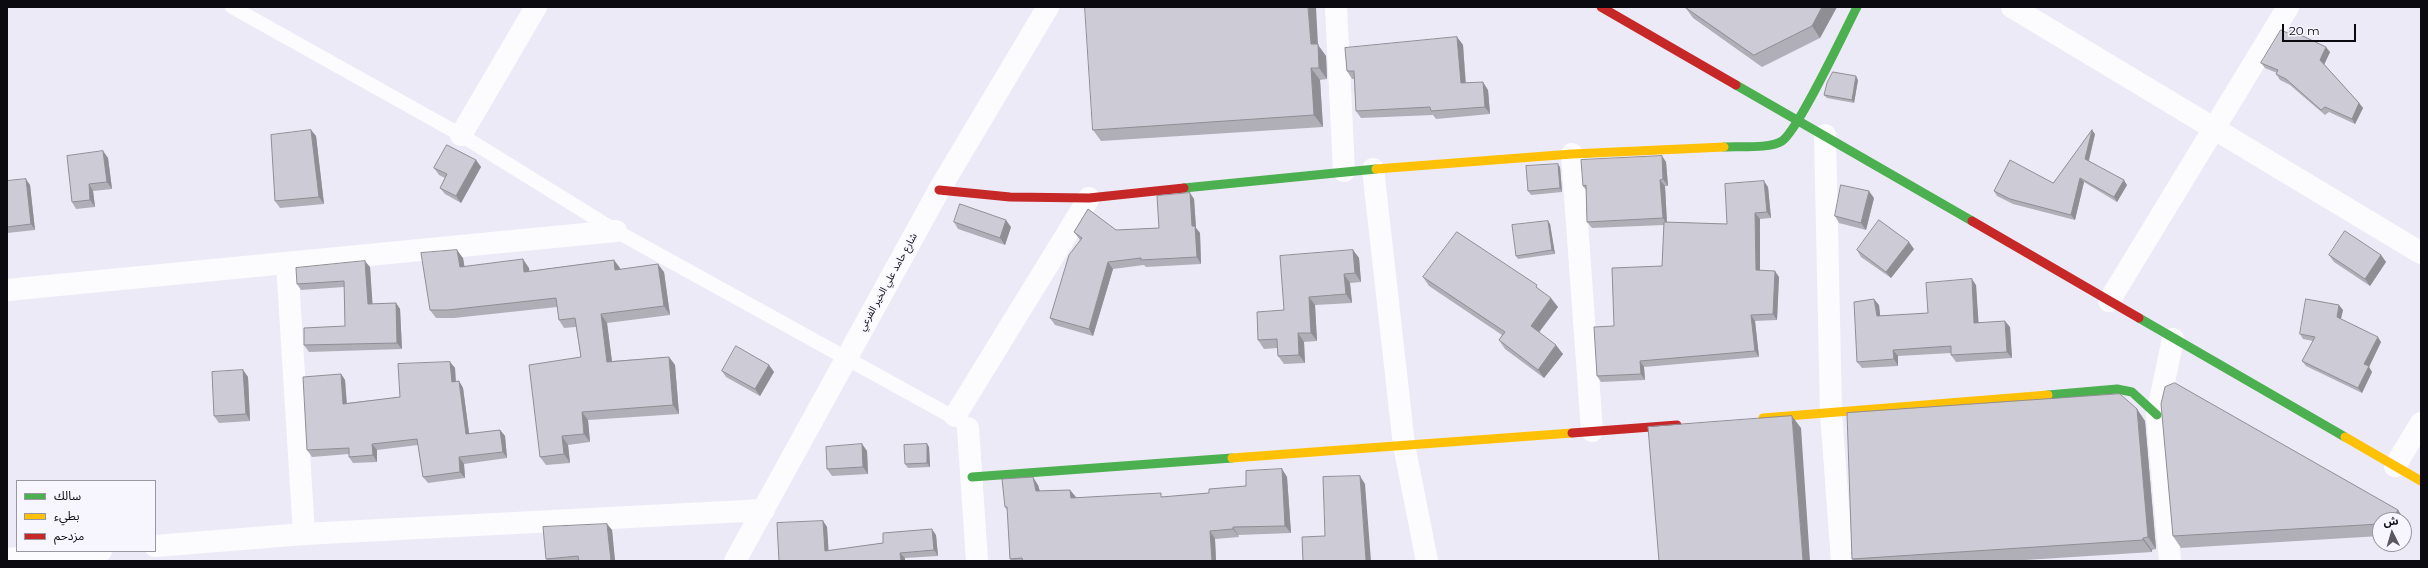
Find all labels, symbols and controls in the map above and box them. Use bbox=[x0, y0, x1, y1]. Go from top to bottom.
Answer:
scale bar bbox=[2284, 16, 2358, 42]
text: 20 m bbox=[2289, 23, 2320, 38]
street label: شارع حامد علي الخير الفرعي bbox=[856, 231, 920, 333]
legend bbox=[16, 480, 156, 552]
text: سالك bbox=[54, 488, 81, 503]
text: بطيء bbox=[54, 508, 80, 523]
north arrow bbox=[2372, 512, 2412, 552]
text: ش bbox=[2383, 513, 2399, 529]
text: مزدحم bbox=[54, 528, 84, 543]

